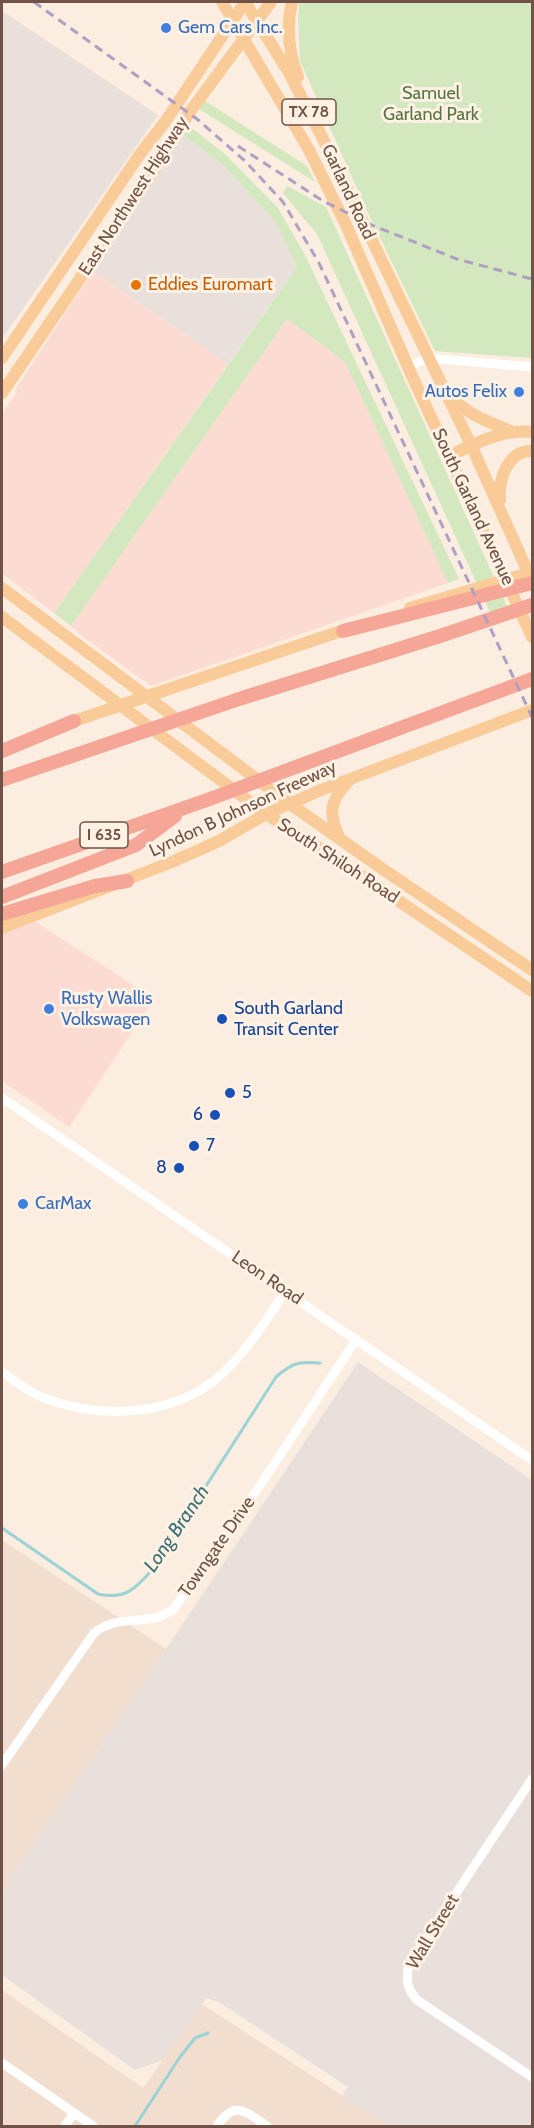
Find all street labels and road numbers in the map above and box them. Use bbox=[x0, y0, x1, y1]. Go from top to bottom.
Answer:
road number: TX 78 bbox=[282, 99, 336, 125]
street label: East Northwest Highway bbox=[75, 113, 193, 279]
street label: Garland Road bbox=[317, 141, 379, 243]
street label: South Garland Avenue bbox=[427, 425, 519, 589]
street label: Lyndon B Johnson Freeway bbox=[146, 756, 340, 862]
street label: South Shiloh Road bbox=[273, 814, 403, 908]
road number: I 635 bbox=[80, 822, 128, 848]
street label: Leon Road bbox=[227, 1246, 307, 1310]
street label: Towngate Drive bbox=[174, 1492, 260, 1602]
street label: Wall Street bbox=[402, 1891, 464, 1973]

